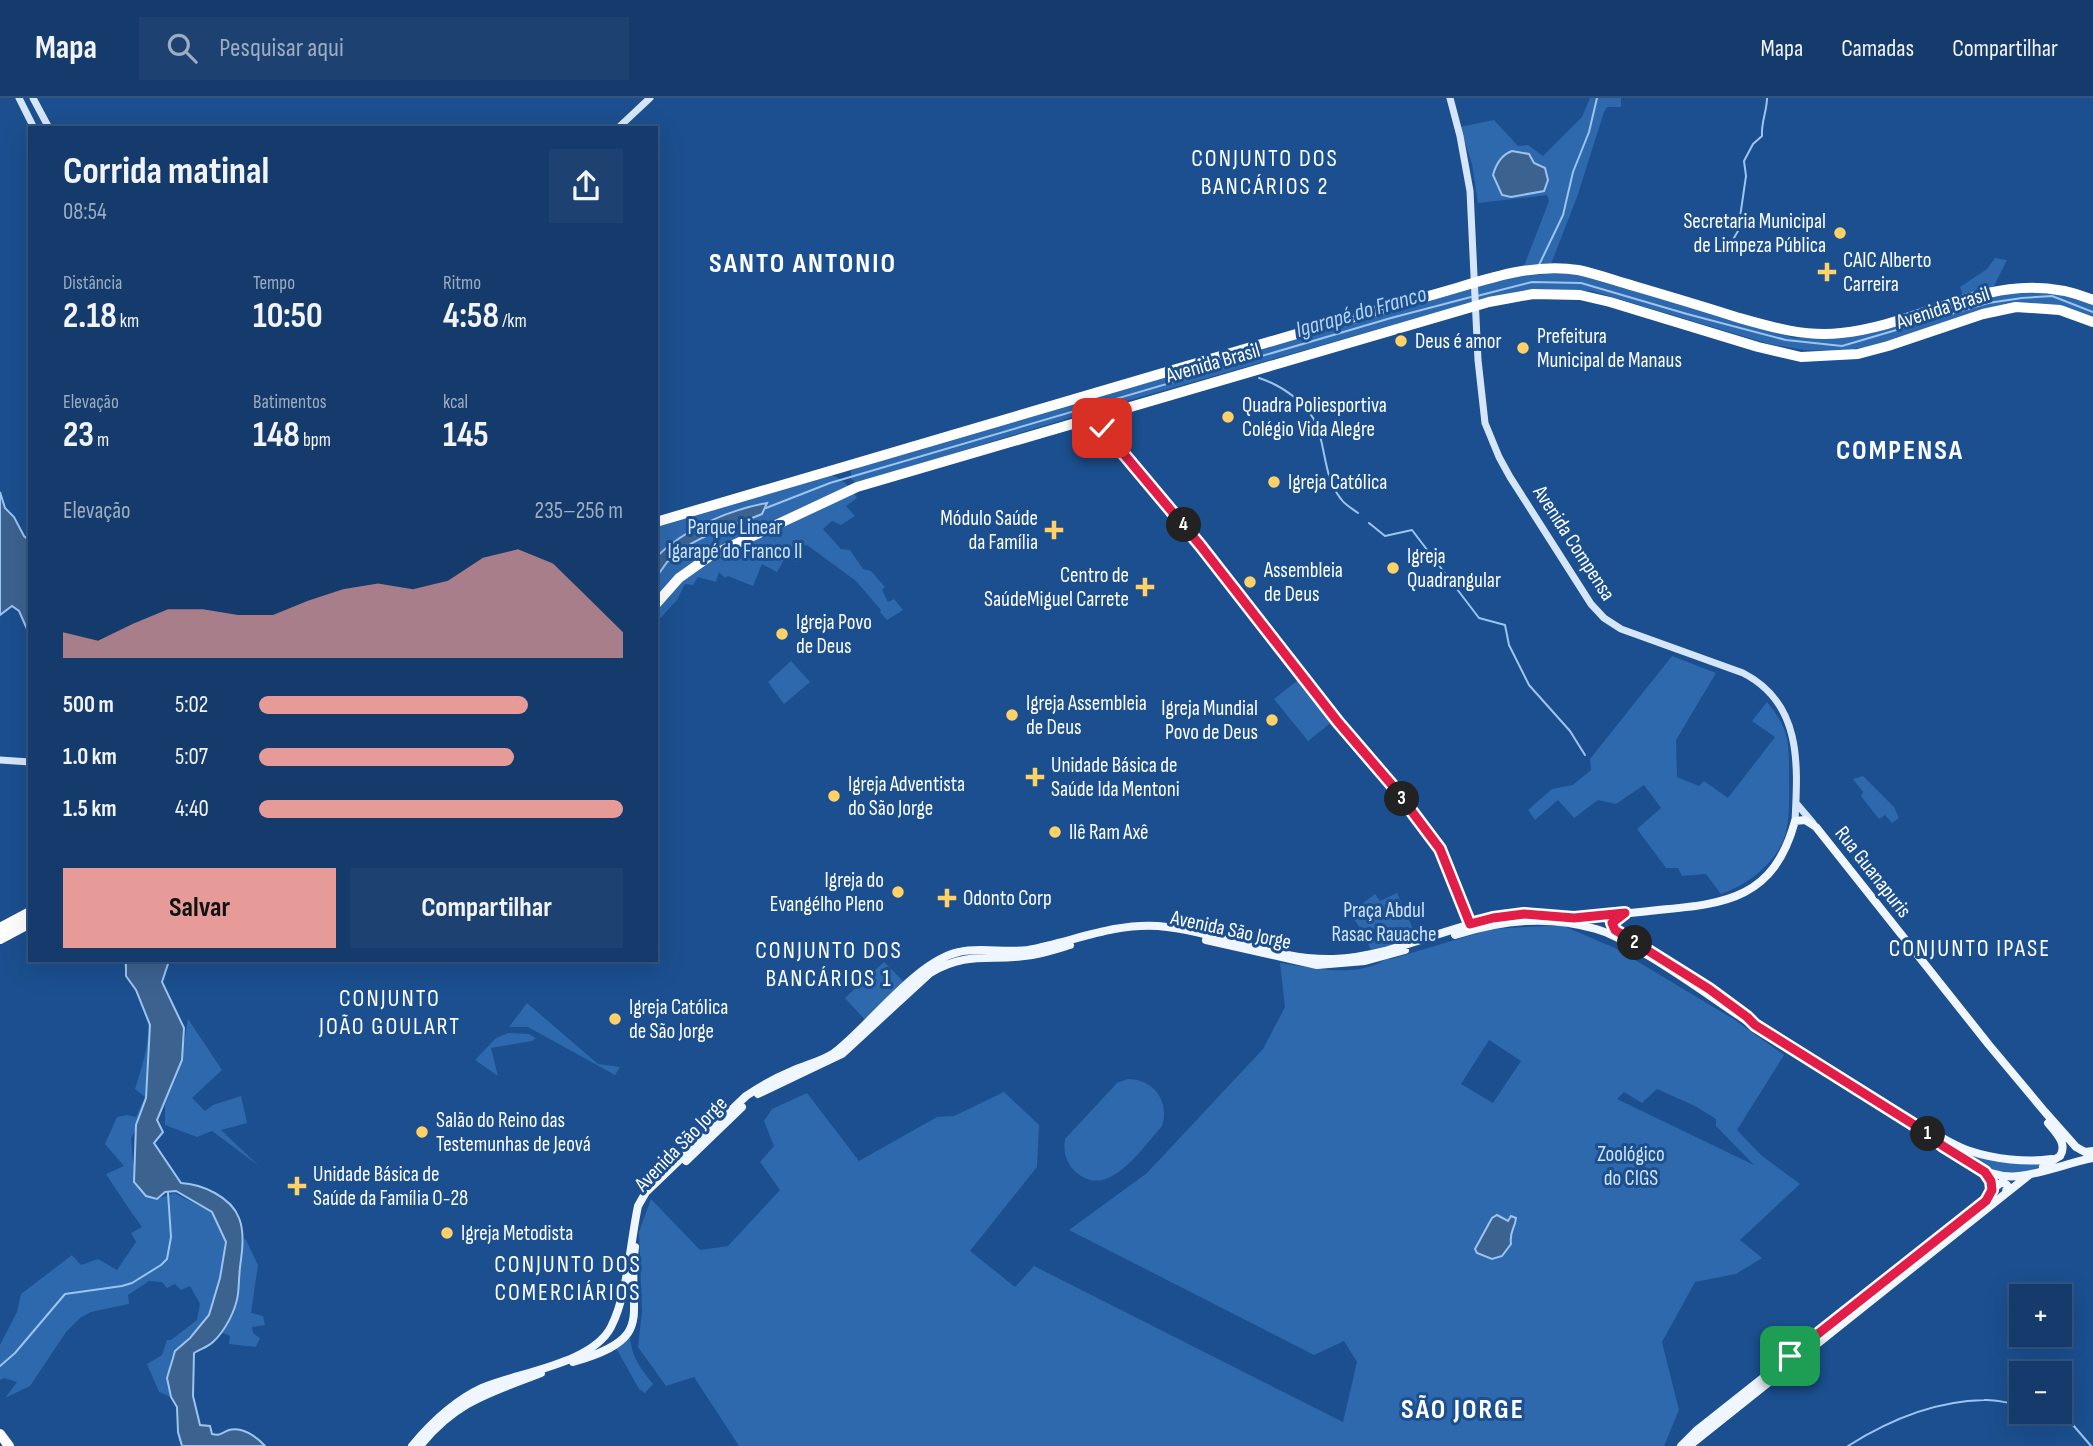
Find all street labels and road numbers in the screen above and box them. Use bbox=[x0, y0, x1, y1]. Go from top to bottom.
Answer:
street label: Avenida Brasil bbox=[1892, 281, 1993, 335]
street label: Avenida Brasil bbox=[1162, 338, 1263, 389]
street label: Avenida Compensa bbox=[1527, 480, 1620, 605]
street label: Rua Guanapuris bbox=[1830, 821, 1916, 923]
street label: Avenida São Jorge bbox=[1167, 905, 1294, 955]
street label: Avenida São Jorge bbox=[629, 1091, 733, 1197]

